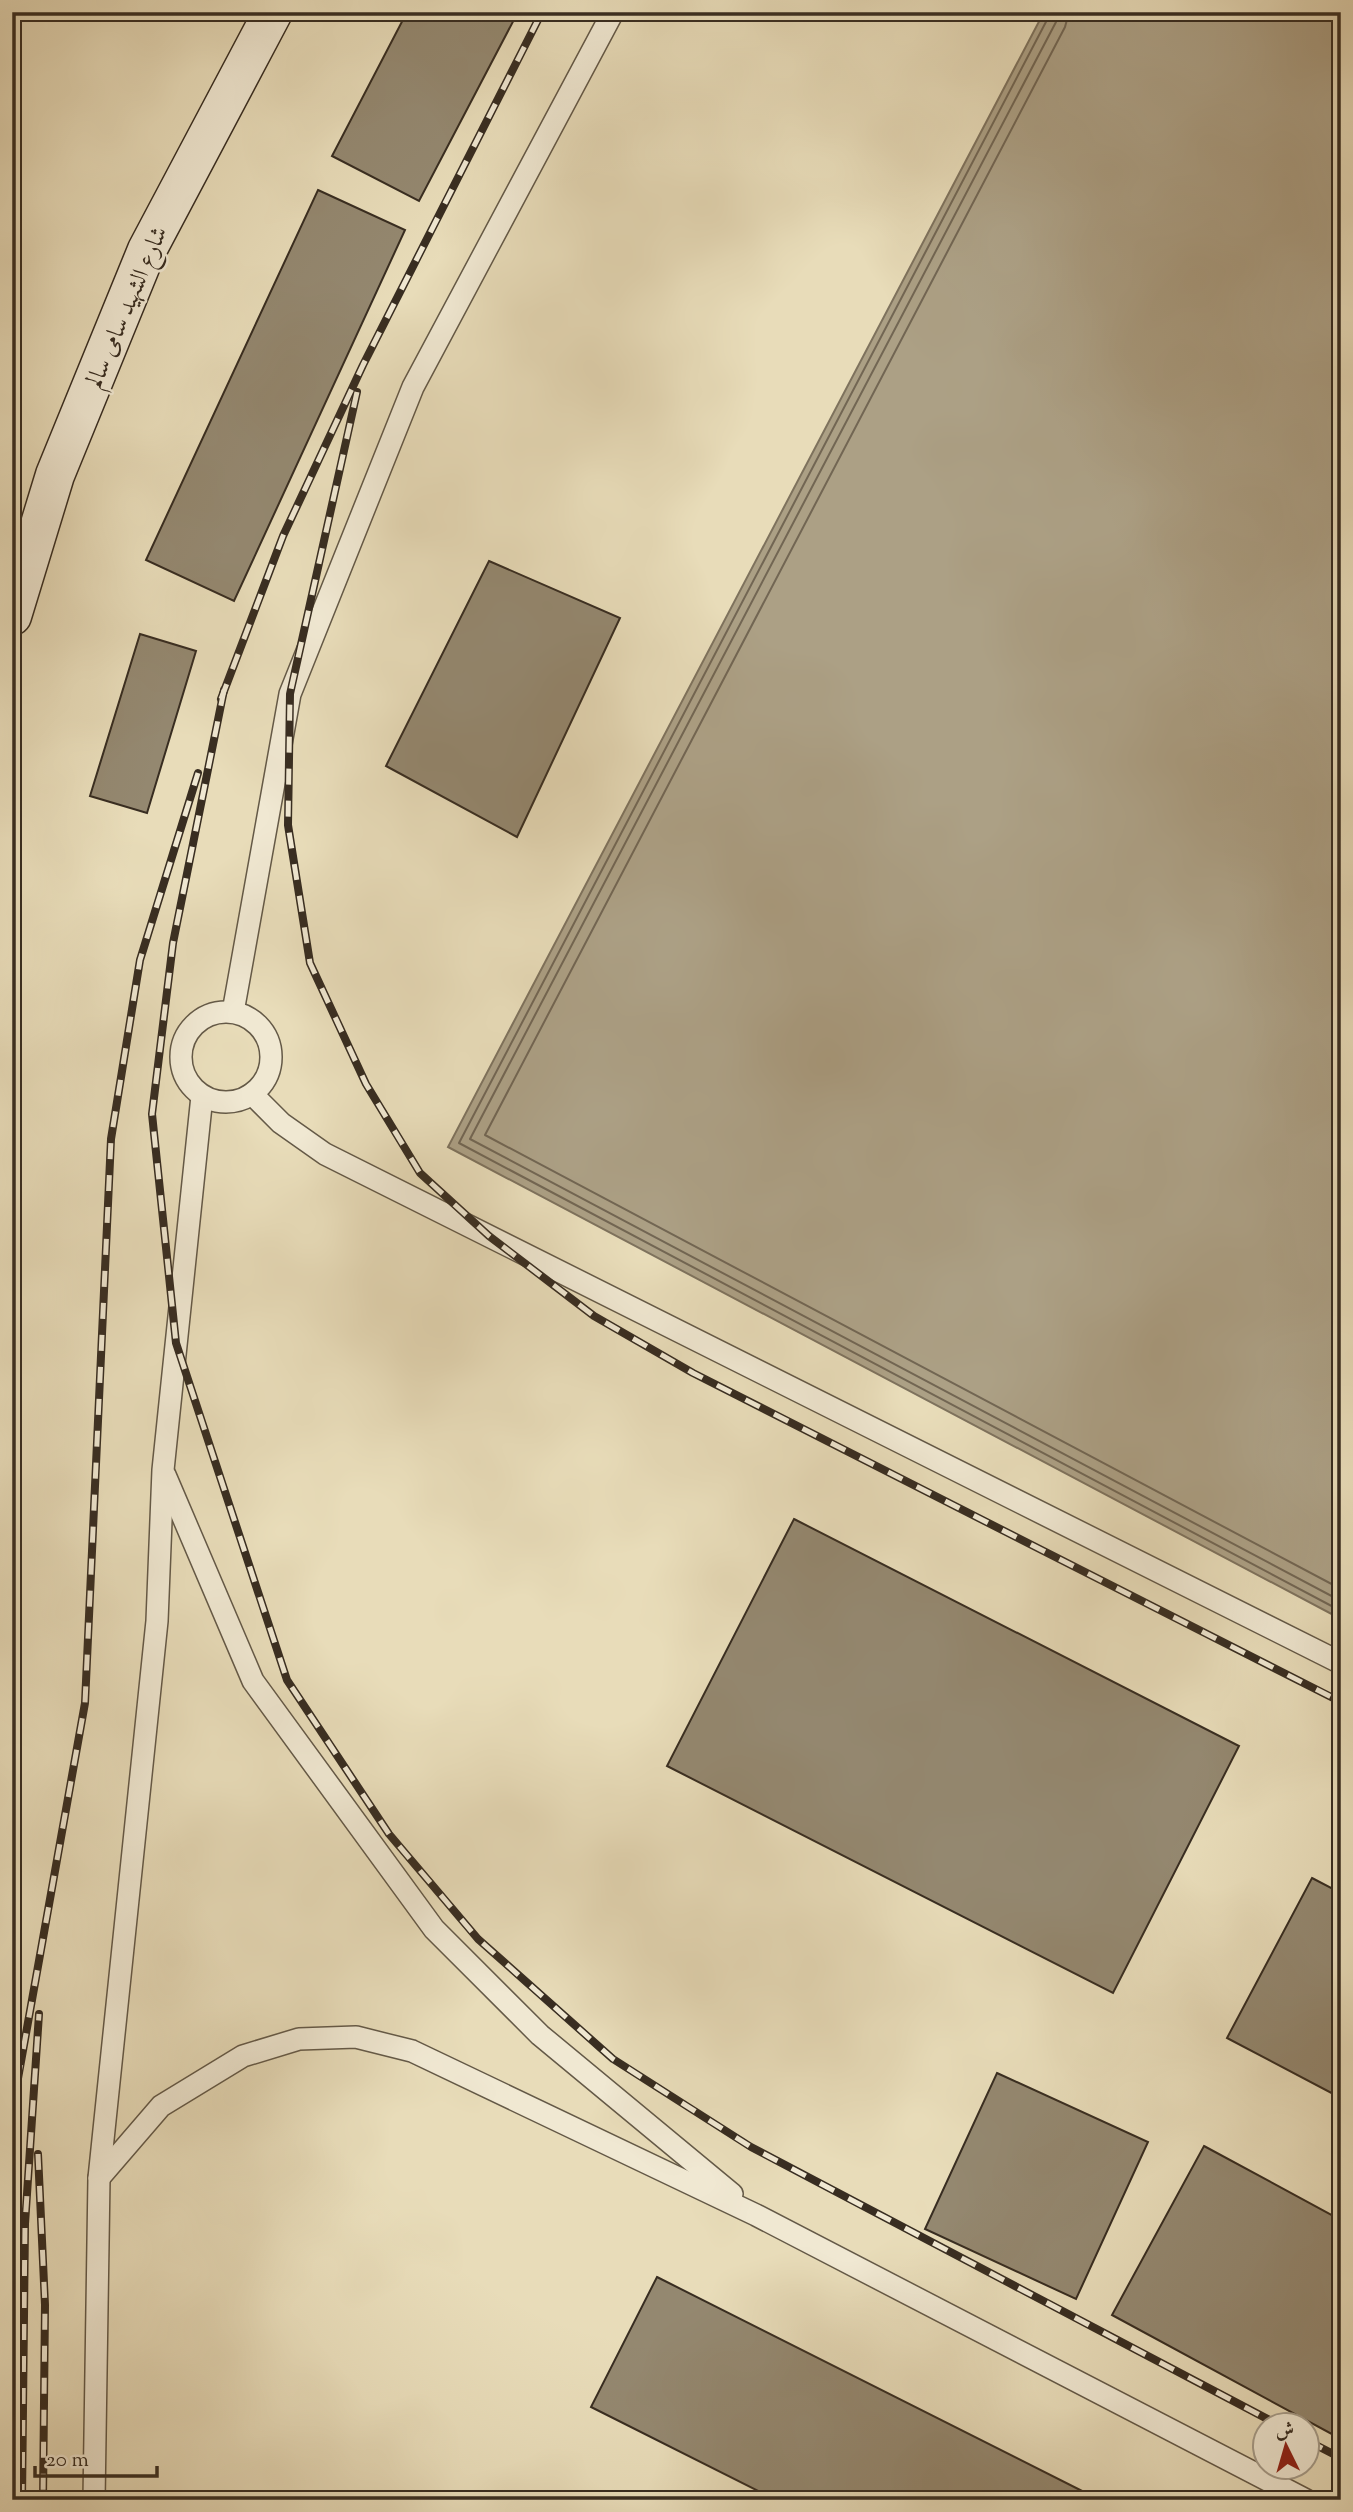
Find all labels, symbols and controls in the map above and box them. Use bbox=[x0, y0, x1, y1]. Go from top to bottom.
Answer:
street label: شارع الشهيد سامى سالم bbox=[78, 221, 179, 395]
north arrow bbox=[1252, 2410, 1322, 2480]
text: ش bbox=[1274, 2417, 1295, 2446]
scale bar bbox=[35, 2435, 158, 2479]
text: 20 m bbox=[46, 2446, 89, 2476]

